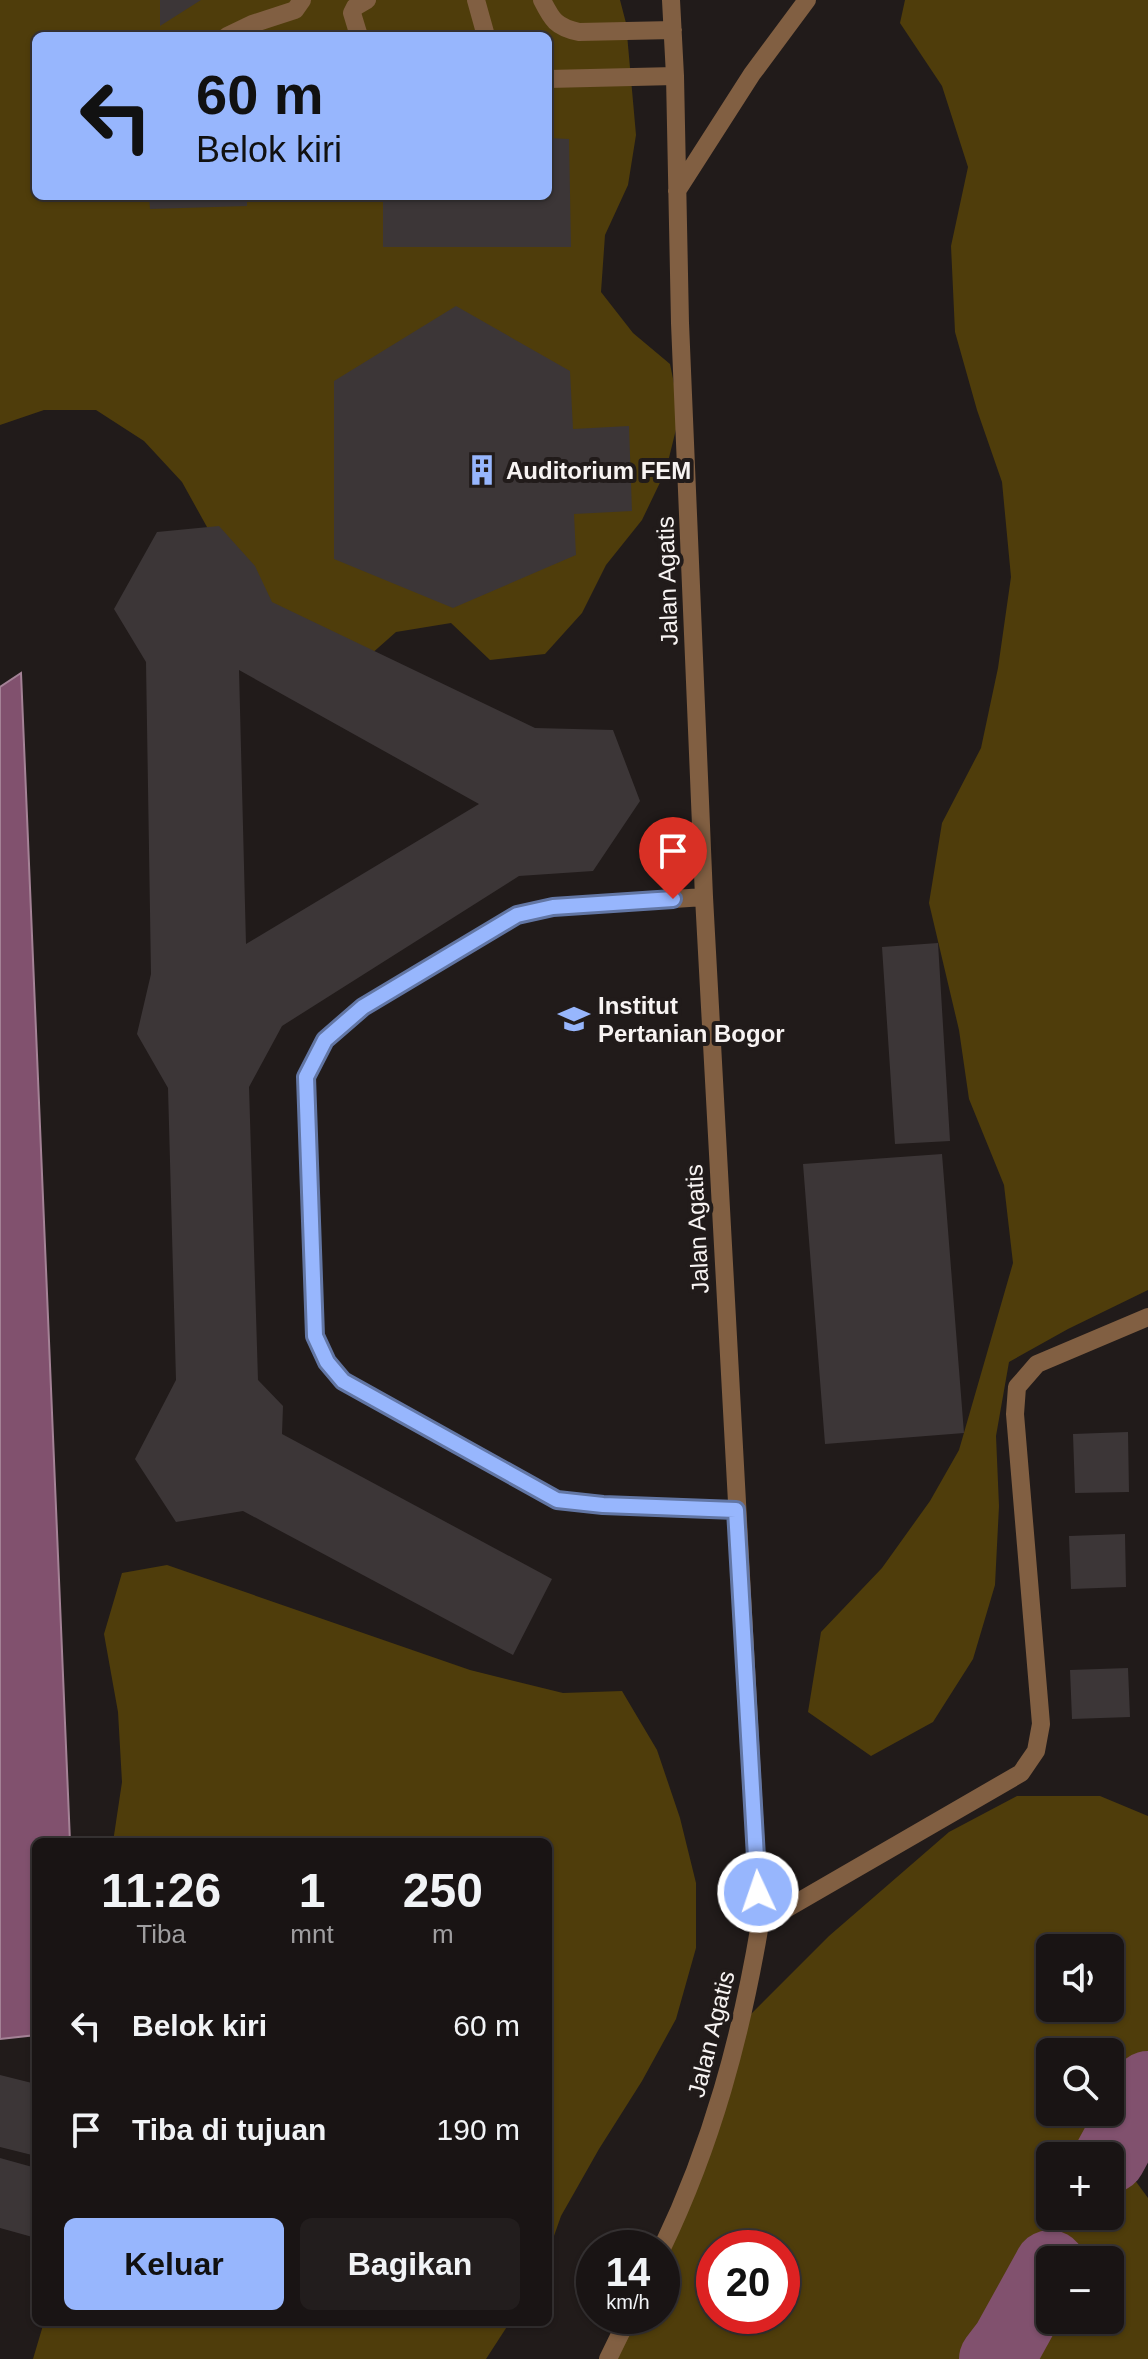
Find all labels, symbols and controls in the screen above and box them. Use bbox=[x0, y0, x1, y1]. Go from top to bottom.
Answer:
text: 60 m bbox=[196, 63, 324, 126]
icon: left bbox=[64, 64, 168, 168]
text: Belok kiri bbox=[196, 129, 342, 170]
building icon: Auditorium FEM bbox=[465, 453, 499, 487]
place label: Auditorium FEM bbox=[506, 457, 691, 484]
street label: Jalan Agatis bbox=[651, 516, 683, 646]
pin bbox=[639, 817, 707, 899]
icon: arrive bbox=[651, 829, 695, 873]
place label: Institut Pertanian Bogor bbox=[598, 992, 785, 1047]
school or university icon: Institut Pertanian Bogor bbox=[557, 1002, 591, 1036]
street label: Jalan Agatis bbox=[680, 1164, 714, 1294]
position arrow bbox=[716, 1850, 800, 1934]
text: 11:26 bbox=[101, 1864, 221, 1917]
text: 1 bbox=[299, 1864, 325, 1917]
text: 250 bbox=[403, 1864, 483, 1917]
text: Tiba bbox=[136, 1919, 186, 1949]
text: mnt bbox=[290, 1919, 334, 1949]
text: m bbox=[432, 1919, 454, 1949]
map controls bbox=[1036, 1934, 1124, 2334]
button: sound bbox=[1036, 1934, 1124, 2022]
street label: Jalan Agatis bbox=[682, 1968, 740, 2100]
icon: left bbox=[64, 2004, 108, 2048]
text: Belok kiri bbox=[132, 2009, 267, 2042]
text: 60 m bbox=[453, 2009, 520, 2042]
button: search bbox=[1036, 2038, 1124, 2126]
icon: arrive bbox=[64, 2108, 108, 2152]
text: Tiba di tujuan bbox=[132, 2113, 326, 2146]
text: 190 m bbox=[437, 2113, 520, 2146]
button: + bbox=[1036, 2142, 1124, 2230]
button: Keluar bbox=[64, 2218, 284, 2310]
button: Bagikan bbox=[300, 2218, 520, 2310]
speed limit sign: 20 bbox=[696, 2230, 800, 2334]
button: − bbox=[1036, 2246, 1124, 2334]
text: 14 bbox=[606, 2250, 650, 2294]
text: km/h bbox=[606, 2291, 650, 2313]

